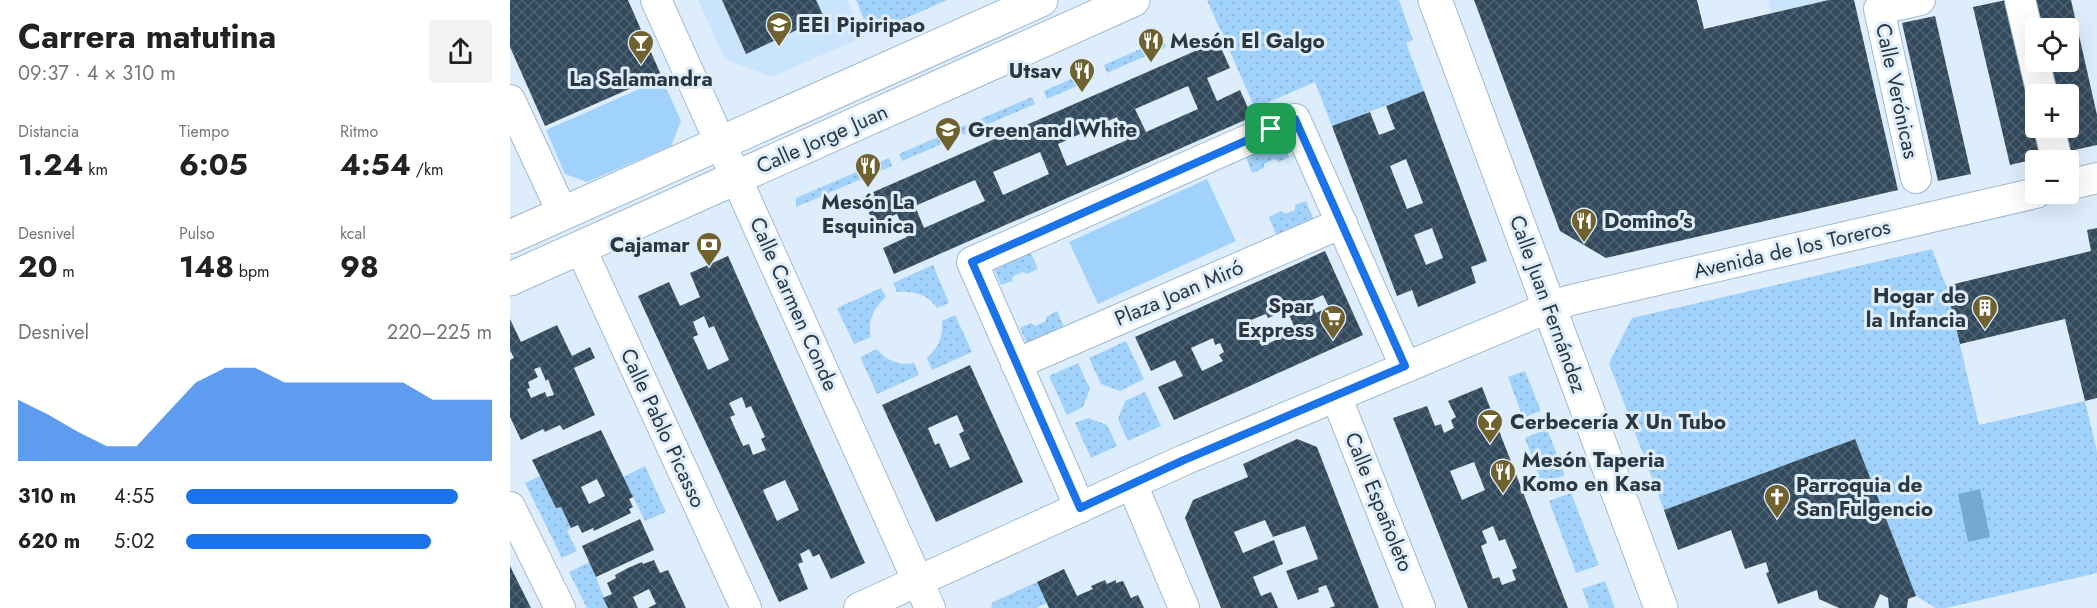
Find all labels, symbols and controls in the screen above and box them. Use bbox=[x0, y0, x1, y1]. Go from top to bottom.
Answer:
school or university icon: EEI Pipiripao bbox=[764, 10, 794, 48]
place label: EEI Pipiripao bbox=[798, 10, 925, 40]
text: Carrera matutina bbox=[18, 13, 276, 60]
map controls bbox=[2025, 18, 2079, 204]
button: locate bbox=[2025, 18, 2079, 72]
button: share bbox=[429, 20, 492, 83]
street label: Calle Verónicas bbox=[1868, 21, 1926, 161]
restaurant icon: Mesón El Galgo bbox=[1136, 26, 1166, 64]
place label: Mesón El Galgo bbox=[1170, 26, 1325, 56]
bar icon: La Salamandra bbox=[626, 28, 656, 66]
place label: Utsav bbox=[1009, 56, 1063, 86]
restaurant icon: Utsav bbox=[1067, 56, 1097, 94]
text: 09:37 · 4 × 310 m bbox=[18, 59, 176, 88]
place label: La Salamandra bbox=[569, 64, 713, 94]
button: + bbox=[2025, 84, 2079, 138]
street label: Calle Jorge Juan bbox=[752, 97, 892, 181]
pin bbox=[1245, 103, 1296, 154]
icon: arrive bbox=[1254, 112, 1287, 145]
school or university icon: Green and White bbox=[933, 115, 963, 153]
place label: Green and White bbox=[968, 115, 1137, 145]
text: Distancia bbox=[18, 120, 79, 143]
text: Tiempo bbox=[179, 120, 229, 143]
text: Ritmo bbox=[340, 120, 378, 143]
text: 1.24 bbox=[18, 143, 84, 186]
text: 6:05 bbox=[179, 143, 248, 186]
text: 4:54 bbox=[340, 143, 411, 186]
button: − bbox=[2025, 150, 2079, 204]
restaurant icon: Mesón La Esquinica bbox=[853, 151, 883, 189]
text: km bbox=[84, 158, 108, 181]
text: /km bbox=[411, 158, 443, 181]
place label: Mesón La Esquinica bbox=[821, 187, 915, 241]
restaurant icon: Domino's bbox=[1569, 206, 1599, 244]
place label: Domino's bbox=[1604, 206, 1693, 236]
street label: Calle Juan Fernández bbox=[1502, 211, 1594, 397]
street label: Calle Carmen Conde bbox=[742, 212, 846, 396]
street label: Avenida de los Toreros bbox=[1691, 212, 1893, 286]
text: Desnivel bbox=[18, 222, 75, 245]
text: Pulso bbox=[179, 222, 215, 245]
text: kcal bbox=[340, 222, 366, 245]
place label: Cajamar bbox=[610, 230, 690, 260]
bank icon: Cajamar bbox=[694, 230, 724, 268]
text: 20 bbox=[18, 245, 58, 288]
text: 148 bbox=[179, 245, 234, 288]
text: 98 bbox=[340, 245, 379, 288]
street label: Plaza Joan Miró bbox=[1110, 252, 1248, 334]
text: m bbox=[58, 260, 75, 283]
text: bpm bbox=[234, 260, 270, 283]
place label: Hogar de la Infancia bbox=[1866, 281, 1966, 335]
place label: Spar Express bbox=[1238, 291, 1314, 345]
building icon: Hogar de la Infancia bbox=[1970, 293, 2000, 331]
supermarket icon: Spar Express bbox=[1318, 303, 1348, 341]
text: Desnivel bbox=[18, 318, 89, 347]
text: 220–225 m bbox=[387, 318, 492, 347]
street label: Calle Pablo Picasso bbox=[613, 344, 713, 512]
bar icon: Cerbecería X Un Tubo bbox=[1475, 407, 1505, 445]
place label: Cerbecería X Un Tubo bbox=[1510, 407, 1726, 437]
street label: Calle Españoleto bbox=[1337, 428, 1421, 576]
place label: Mesón Taperia Komo en Kasa bbox=[1522, 445, 1665, 499]
restaurant icon: Mesón Taperia Komo en Kasa bbox=[1488, 457, 1518, 495]
place label: Parroquia de San Fulgencio bbox=[1796, 470, 1933, 524]
text: 310 m bbox=[18, 482, 76, 511]
text: 4:55 bbox=[114, 482, 154, 511]
church icon: Parroquia de San Fulgencio bbox=[1762, 482, 1792, 520]
text: 620 m bbox=[18, 527, 80, 556]
text: 5:02 bbox=[114, 527, 155, 556]

